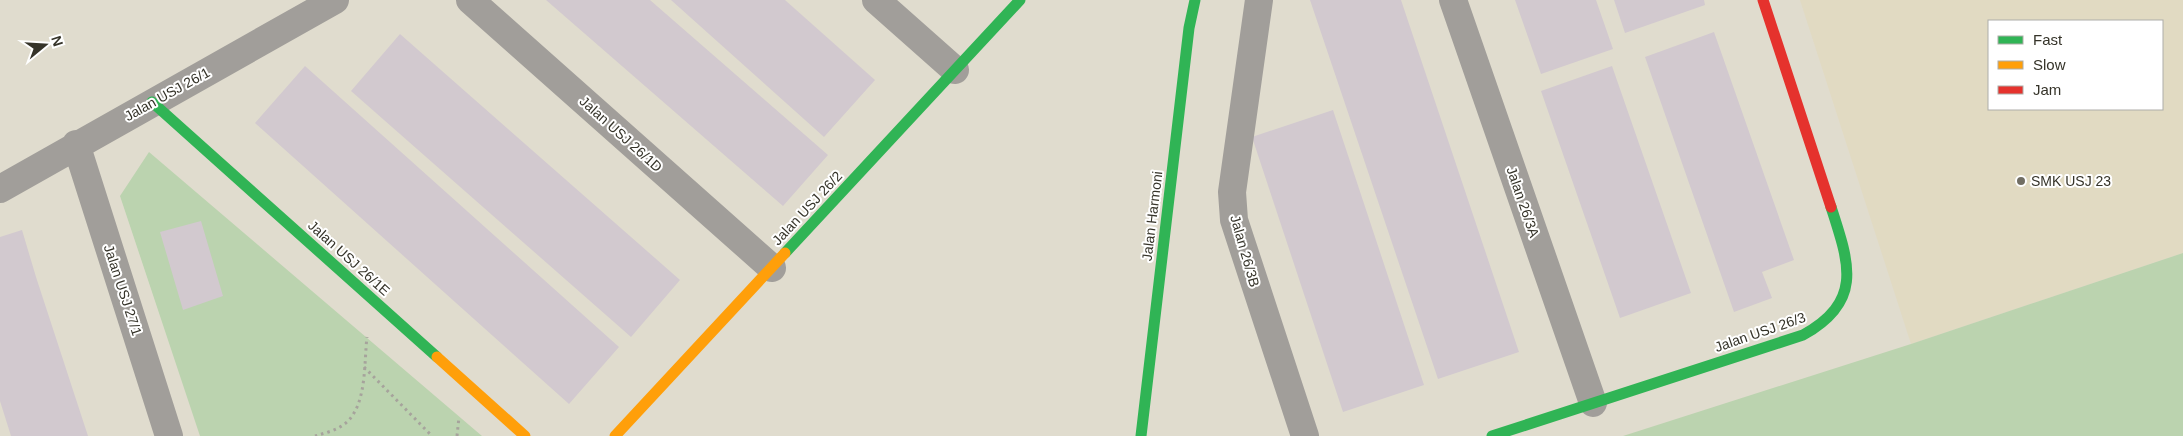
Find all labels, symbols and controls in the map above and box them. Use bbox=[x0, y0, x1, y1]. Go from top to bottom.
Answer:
north arrow bbox=[20, 20, 70, 70]
legend bbox=[1988, 20, 2163, 110]
text: Fast bbox=[2033, 31, 2063, 48]
text: N bbox=[48, 34, 67, 48]
text: Slow bbox=[2033, 56, 2066, 73]
street label: Jalan USJ 26/1 bbox=[122, 64, 213, 124]
text: Jam bbox=[2033, 81, 2061, 98]
street label: Jalan USJ 26/1D bbox=[577, 93, 665, 175]
street label: Jalan 26/3A bbox=[1503, 164, 1543, 240]
street label: Jalan USJ 26/2 bbox=[769, 168, 845, 248]
street label: Jalan Harmoni bbox=[1139, 170, 1165, 262]
place label: SMK USJ 23 bbox=[2031, 173, 2111, 189]
marker: SMK USJ 23 bbox=[2015, 175, 2027, 187]
street label: Jalan 26/3B bbox=[1227, 213, 1263, 289]
street label: Jalan USJ 26/1E bbox=[305, 217, 393, 299]
street label: Jalan USJ 27/1 bbox=[101, 242, 145, 338]
street label: Jalan USJ 26/3 bbox=[1713, 309, 1808, 355]

